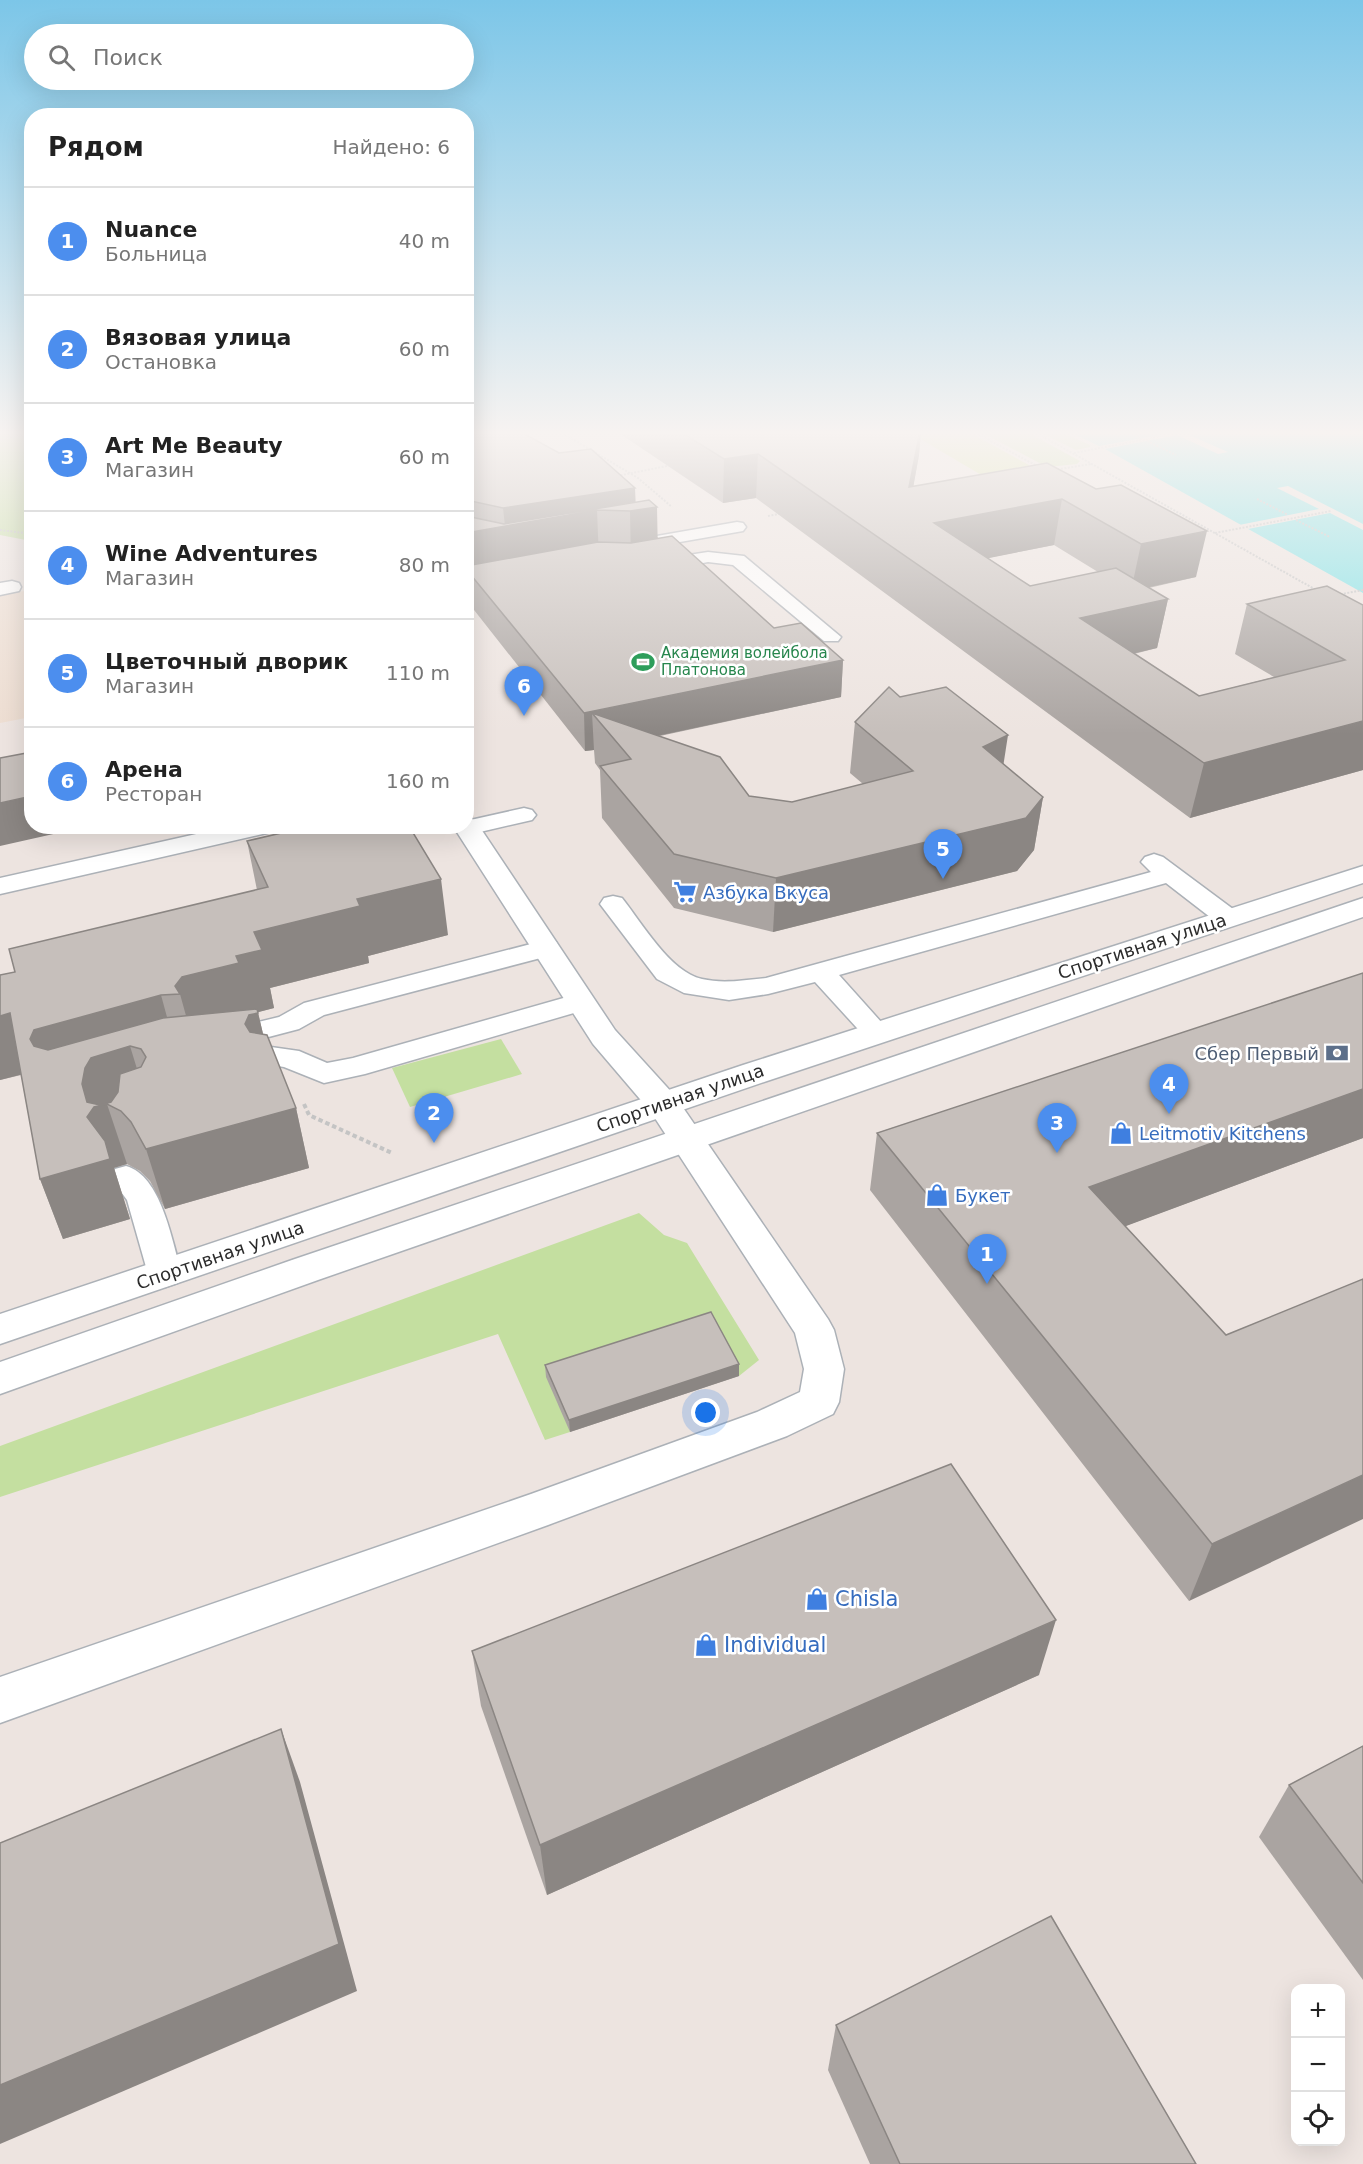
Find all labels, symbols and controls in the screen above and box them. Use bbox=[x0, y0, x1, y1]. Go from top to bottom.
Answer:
search box bbox=[24, 24, 474, 90]
icon: search bbox=[45, 41, 78, 74]
text: Поиск bbox=[93, 45, 163, 70]
text: Рядом bbox=[48, 132, 144, 162]
text: Найдено: 6 bbox=[332, 135, 450, 159]
text: Nuance bbox=[105, 217, 198, 242]
text: 1 bbox=[61, 229, 74, 253]
text: 40 m bbox=[399, 229, 450, 253]
text: Больница bbox=[105, 242, 207, 266]
text: Вязовая улица bbox=[105, 325, 291, 350]
text: 2 bbox=[61, 337, 74, 361]
text: 60 m bbox=[399, 337, 450, 361]
text: Остановка bbox=[105, 350, 217, 374]
text: Art Me Beauty bbox=[105, 433, 283, 458]
text: 3 bbox=[61, 445, 74, 469]
text: 60 m bbox=[399, 445, 450, 469]
text: Магазин bbox=[105, 458, 194, 482]
text: Wine Adventures bbox=[105, 541, 318, 566]
text: 4 bbox=[61, 553, 74, 577]
text: 80 m bbox=[399, 553, 450, 577]
text: Магазин bbox=[105, 566, 194, 590]
place label: Академия волейбола Платонова bbox=[661, 644, 828, 679]
text: Цветочный дворик bbox=[105, 649, 348, 674]
sports icon: Академия волейбола Платонова bbox=[630, 649, 656, 675]
text: 5 bbox=[61, 661, 74, 685]
text: 110 m bbox=[386, 661, 450, 685]
pin: 6 bbox=[504, 666, 544, 716]
text: Магазин bbox=[105, 674, 194, 698]
text: Арена bbox=[105, 757, 183, 782]
text: 6 bbox=[61, 769, 74, 793]
text: 160 m bbox=[386, 769, 450, 793]
text: Ресторан bbox=[105, 782, 202, 806]
pin: 5 bbox=[924, 830, 962, 879]
supermarket icon: Азбука Вкуса bbox=[672, 879, 698, 905]
place label: Азбука Вкуса bbox=[703, 882, 829, 903]
street label: Спортивная улица bbox=[1055, 909, 1229, 983]
bank icon: Сбер Первый bbox=[1324, 1040, 1350, 1066]
place label: Сбер Первый bbox=[1195, 1043, 1319, 1064]
street label: Спортивная улица bbox=[593, 1059, 767, 1137]
pin: 4 bbox=[1150, 1064, 1188, 1114]
pin: 2 bbox=[414, 1094, 454, 1143]
pin: 3 bbox=[1038, 1104, 1076, 1153]
shop icon: Leitmotiv Kitchens bbox=[1108, 1120, 1134, 1146]
place label: Leitmotiv Kitchens bbox=[1139, 1123, 1306, 1144]
shop icon: Букет bbox=[924, 1182, 950, 1208]
place label: Букет bbox=[955, 1185, 1010, 1206]
street label: Спортивная улица bbox=[133, 1216, 307, 1294]
pin: 1 bbox=[968, 1234, 1006, 1284]
your location bbox=[691, 1398, 720, 1427]
shop icon: Chisla bbox=[804, 1586, 830, 1612]
place label: Chisla bbox=[835, 1587, 898, 1611]
shop icon: Individual bbox=[693, 1632, 719, 1658]
place label: Individual bbox=[724, 1633, 826, 1657]
map controls bbox=[1291, 1984, 1345, 2146]
button: + bbox=[1291, 1984, 1345, 2038]
button: − bbox=[1291, 2038, 1345, 2092]
button: locate bbox=[1291, 2092, 1345, 2146]

